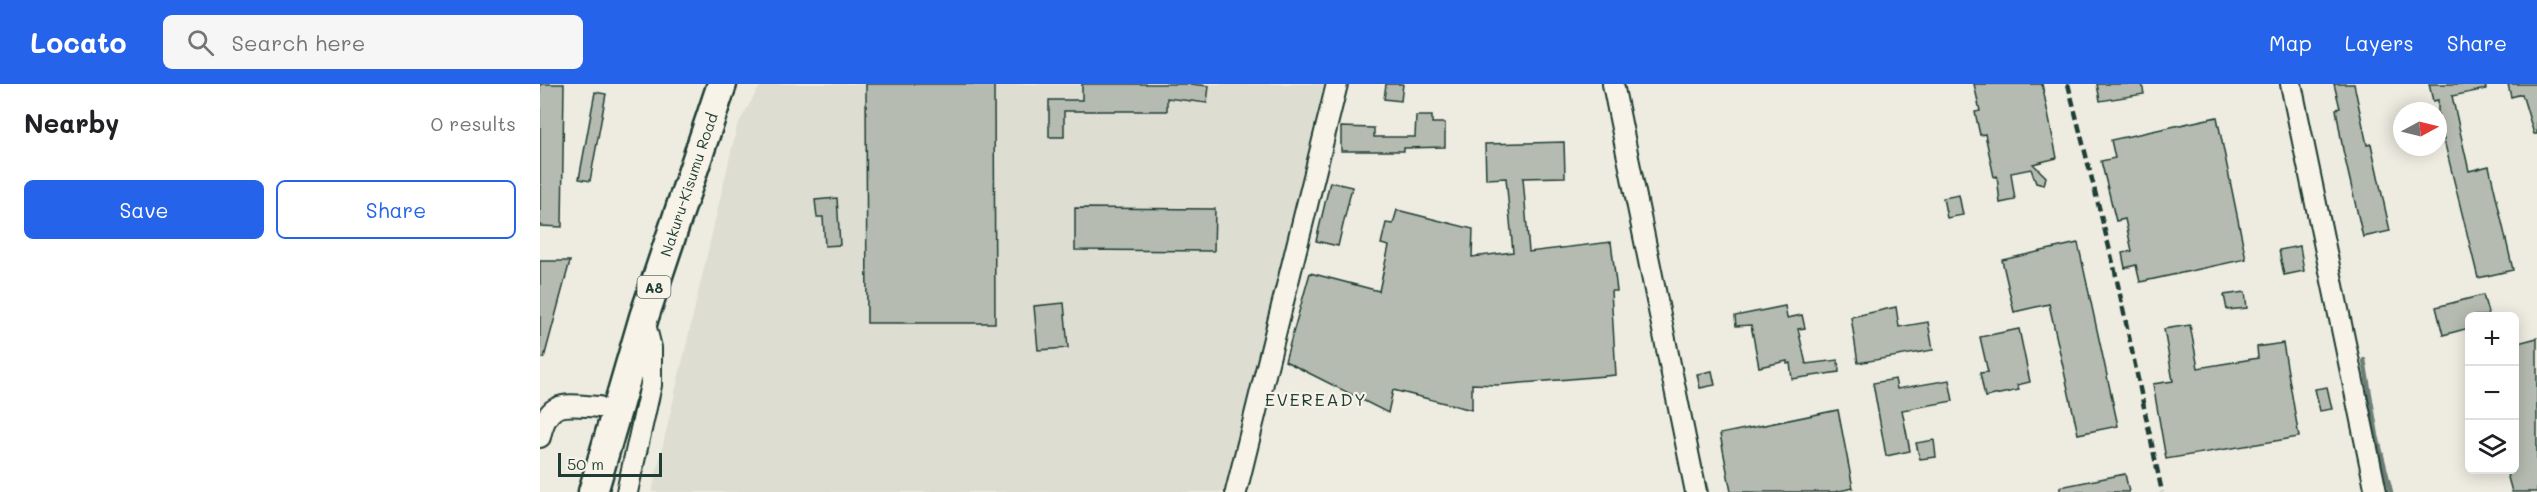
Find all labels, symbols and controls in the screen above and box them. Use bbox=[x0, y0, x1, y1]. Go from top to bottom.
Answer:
search box bbox=[163, 15, 583, 69]
text: Locato bbox=[30, 24, 127, 60]
icon: search bbox=[184, 26, 217, 59]
text: Search here bbox=[232, 28, 365, 57]
text: Map bbox=[2269, 29, 2312, 56]
text: Layers bbox=[2345, 29, 2414, 56]
text: Share bbox=[2447, 29, 2507, 56]
north arrow bbox=[2393, 102, 2447, 156]
text: Nearby bbox=[24, 106, 119, 140]
text: 0 results bbox=[431, 110, 516, 136]
street label: Nakuru-Kisumu Road bbox=[655, 110, 722, 259]
button: Save bbox=[24, 180, 264, 239]
button: Share bbox=[276, 180, 516, 239]
road number: A8 bbox=[638, 276, 670, 298]
map controls bbox=[2465, 312, 2519, 474]
button: + bbox=[2465, 312, 2519, 366]
button: − bbox=[2465, 366, 2519, 420]
district label: EVEREADY bbox=[1265, 387, 1367, 411]
button: layers bbox=[2465, 420, 2519, 474]
scale bar bbox=[558, 450, 662, 478]
text: 50 m bbox=[567, 453, 604, 474]

